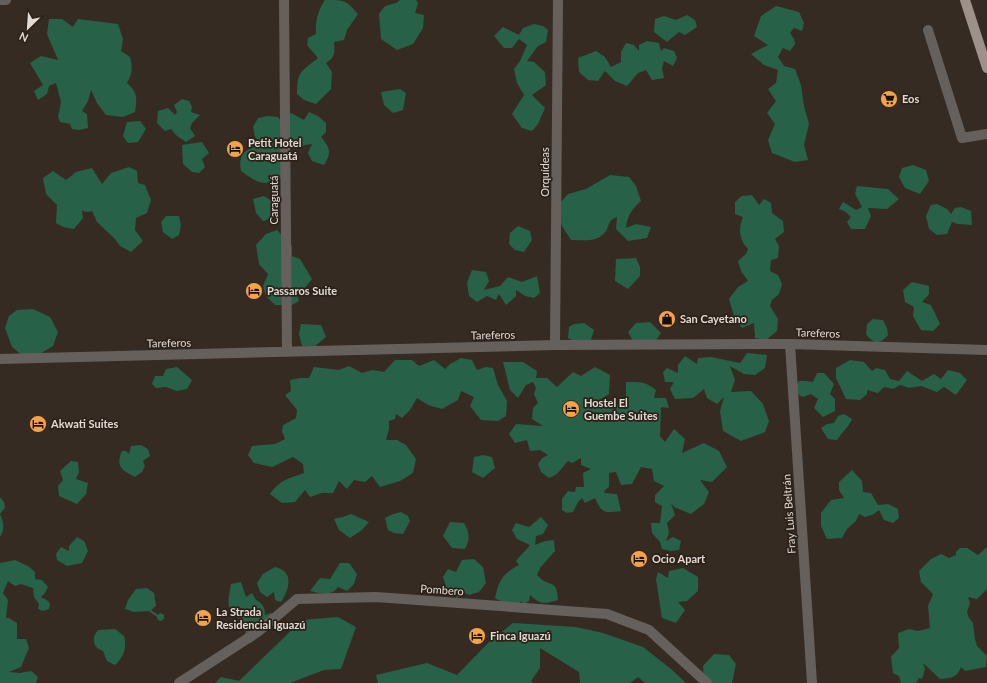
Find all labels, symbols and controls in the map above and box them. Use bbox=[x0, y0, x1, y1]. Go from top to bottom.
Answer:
north arrow bbox=[8, 8, 48, 48]
text: N bbox=[17, 30, 30, 45]
supermarket icon: Eos bbox=[879, 89, 899, 109]
place label: Eos bbox=[902, 92, 919, 105]
place label: Petit Hotel Caraguatá bbox=[248, 136, 302, 162]
hotel icon: Petit Hotel Caraguatá bbox=[225, 139, 245, 159]
street label: Orquídeas bbox=[538, 147, 551, 197]
street label: Caraguatá bbox=[267, 176, 280, 224]
hotel icon: Passaros Suite bbox=[244, 281, 264, 301]
place label: Passaros Suite bbox=[267, 284, 337, 297]
shop icon: San Cayetano bbox=[657, 309, 677, 329]
place label: San Cayetano bbox=[680, 312, 747, 325]
street label: Tareferos bbox=[796, 325, 841, 340]
street label: Tareferos bbox=[471, 328, 516, 341]
street label: Tareferos bbox=[147, 336, 192, 349]
place label: Hostel El Guembe Suites bbox=[584, 396, 658, 422]
hotel icon: Hostel El Guembe Suites bbox=[561, 399, 581, 419]
hotel icon: Akwati Suites bbox=[28, 414, 48, 434]
place label: Akwati Suites bbox=[50, 417, 118, 430]
street label: Fray Luis Beltrán bbox=[779, 474, 798, 554]
hotel icon: Ocio Apart bbox=[629, 549, 649, 569]
place label: Ocio Apart bbox=[652, 552, 706, 565]
street label: Pombero bbox=[420, 581, 464, 598]
place label: La Strada Residencial Iguazú bbox=[216, 605, 306, 631]
hotel icon: La Strada Residencial Iguazú bbox=[193, 608, 213, 628]
hotel icon: Finca Iguazú bbox=[467, 626, 487, 646]
place label: Finca Iguazú bbox=[490, 629, 551, 642]

